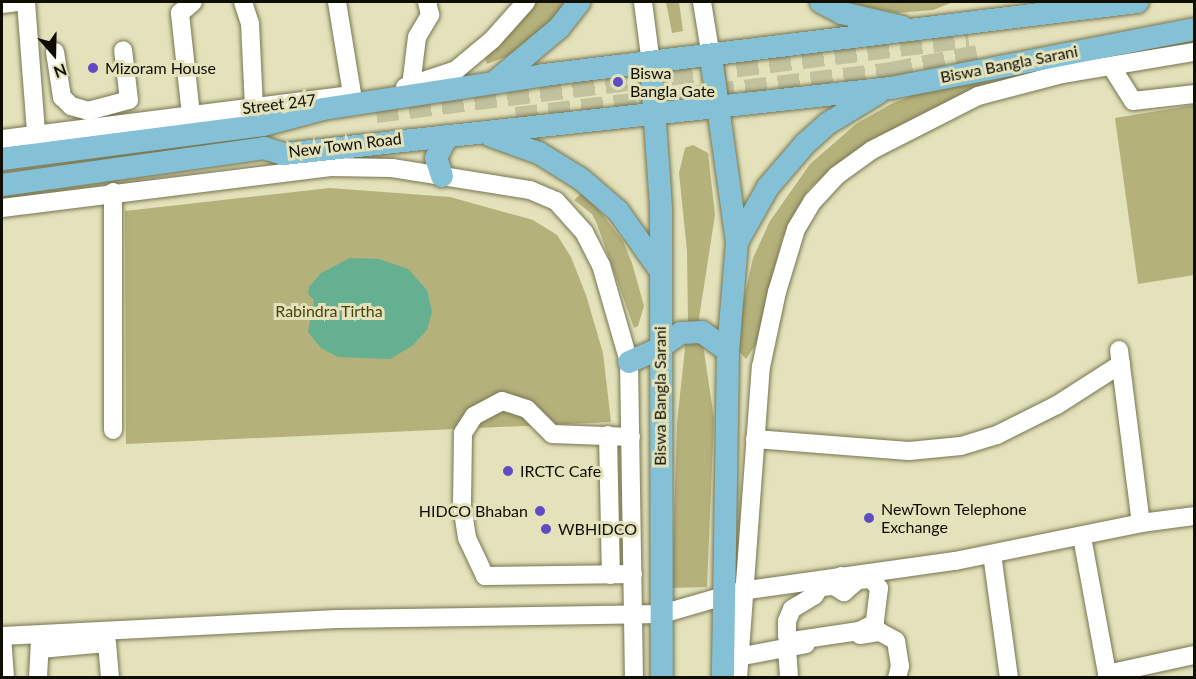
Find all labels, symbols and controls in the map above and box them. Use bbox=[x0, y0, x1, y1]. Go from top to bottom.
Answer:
north arrow bbox=[24, 24, 84, 84]
street label: Biswa Bangla Sarani bbox=[939, 41, 1079, 87]
place label: Mizoram House bbox=[105, 58, 216, 78]
text: N bbox=[51, 60, 69, 82]
marker: Mizoram House bbox=[86, 61, 100, 75]
place label: Biswa Bangla Gate bbox=[630, 63, 715, 101]
marker: Biswa Bangla Gate bbox=[611, 75, 625, 89]
street label: Street 247 bbox=[241, 90, 317, 118]
street label: New Town Road bbox=[287, 128, 403, 162]
park label: Rabindra Tirtha bbox=[275, 301, 383, 321]
street label: Biswa Bangla Sarani bbox=[650, 326, 670, 466]
place label: IRCTC Cafe bbox=[520, 461, 601, 481]
marker: IRCTC Cafe bbox=[501, 464, 515, 478]
place label: NewTown Telephone Exchange bbox=[881, 499, 1027, 537]
place label: HIDCO Bhaban bbox=[419, 501, 528, 521]
marker: HIDCO Bhaban bbox=[533, 504, 547, 518]
marker: NewTown Telephone Exchange bbox=[862, 511, 876, 525]
place label: WBHIDCO bbox=[558, 519, 637, 539]
marker: WBHIDCO bbox=[539, 522, 553, 536]

